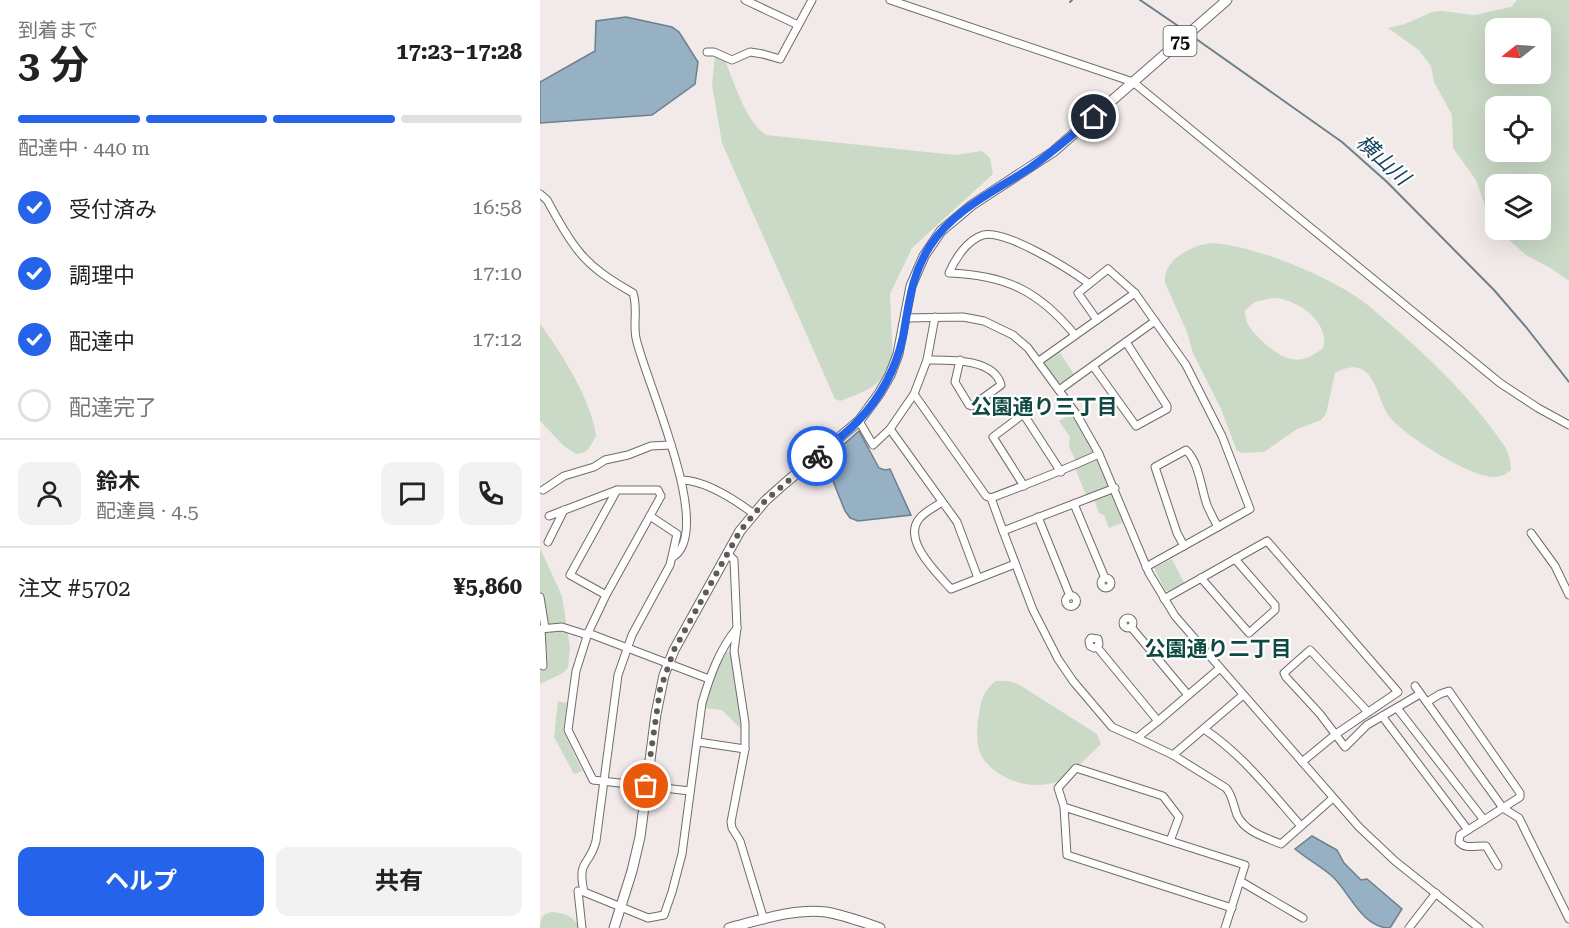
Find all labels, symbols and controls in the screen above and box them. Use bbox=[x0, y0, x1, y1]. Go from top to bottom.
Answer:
text: 到着まで bbox=[18, 18, 98, 42]
north arrow bbox=[1485, 18, 1551, 84]
map controls bbox=[1485, 18, 1551, 240]
road number: 75 bbox=[1164, 26, 1196, 56]
text: 17:23–17:28 bbox=[396, 39, 522, 64]
text: 3 分 bbox=[18, 42, 89, 88]
pin bbox=[1068, 91, 1119, 142]
button: locate bbox=[1485, 96, 1551, 162]
icon: home bbox=[1077, 100, 1110, 133]
water label: 横山川 bbox=[1352, 130, 1416, 191]
text: 配達中 · 440 m bbox=[18, 136, 150, 160]
button: layers bbox=[1485, 174, 1551, 240]
icon: check bbox=[18, 191, 51, 224]
text: 16:58 bbox=[472, 195, 522, 219]
text: 受付済み bbox=[69, 197, 157, 222]
icon: check bbox=[18, 257, 51, 290]
text: 17:10 bbox=[472, 261, 522, 285]
text: 調理中 bbox=[69, 263, 135, 288]
icon: check bbox=[18, 323, 51, 356]
text: 17:12 bbox=[472, 327, 522, 351]
text: 配達中 bbox=[69, 329, 135, 354]
text: 配達完了 bbox=[69, 395, 157, 420]
district label: 公園通り三丁目 bbox=[971, 395, 1118, 419]
courier bbox=[787, 426, 847, 486]
icon: bike bbox=[801, 440, 834, 473]
button: person bbox=[18, 462, 81, 525]
button: chat bbox=[381, 462, 444, 525]
button: phone bbox=[459, 462, 522, 525]
text: 鈴木 bbox=[96, 469, 140, 494]
text: 配達員 · 4.5 bbox=[96, 499, 199, 523]
text: ¥5,860 bbox=[453, 574, 522, 599]
text: 注文 #5702 bbox=[18, 576, 131, 601]
district label: 公園通り二丁目 bbox=[1145, 637, 1292, 661]
pin bbox=[620, 760, 671, 811]
icon: bag bbox=[629, 769, 662, 802]
button: ヘルプ bbox=[18, 847, 264, 916]
button: 共有 bbox=[276, 847, 522, 916]

